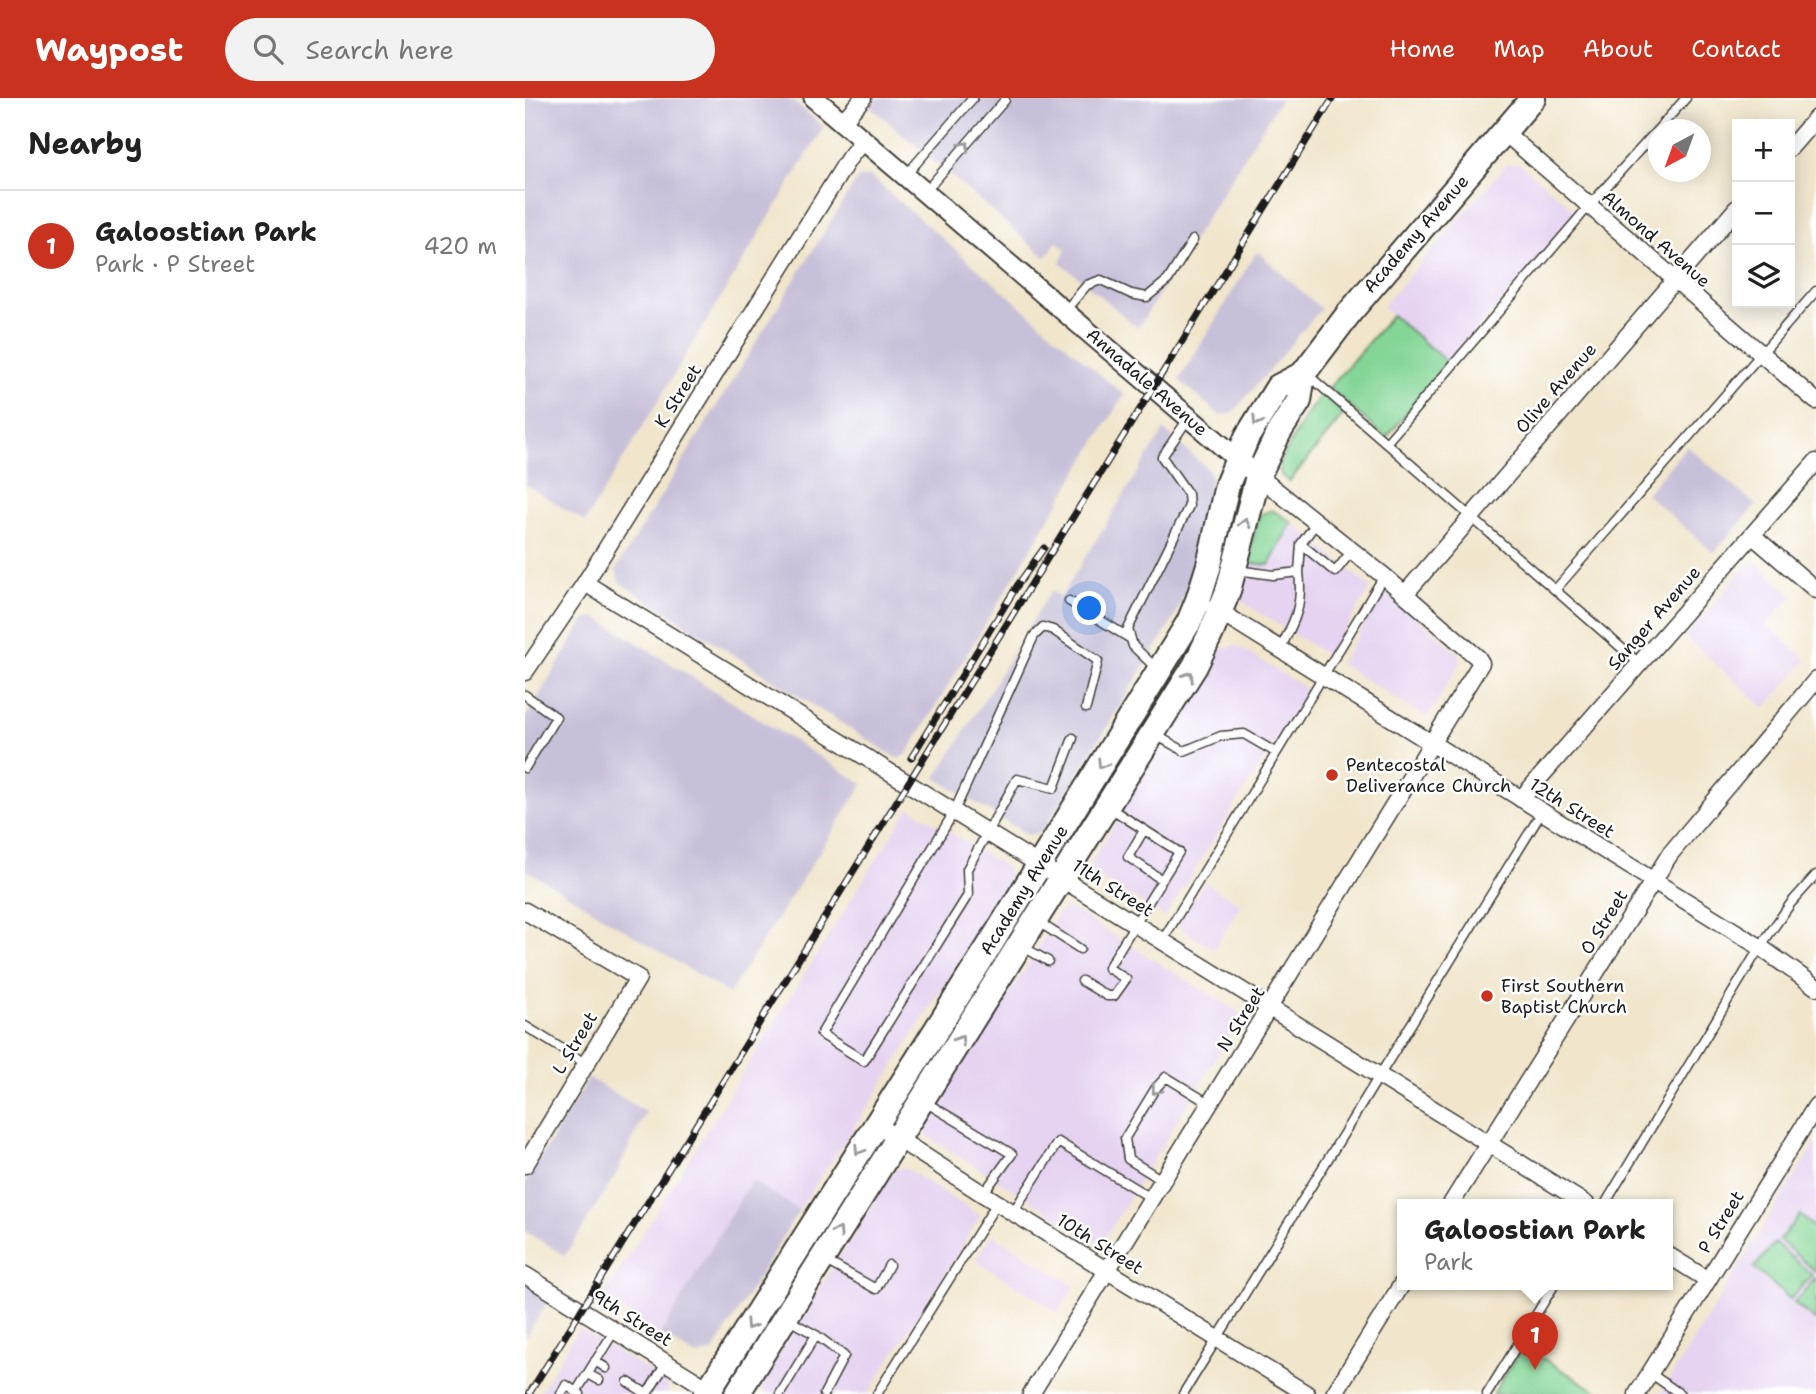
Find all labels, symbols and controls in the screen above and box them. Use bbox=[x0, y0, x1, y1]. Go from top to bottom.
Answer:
search box bbox=[225, 18, 715, 81]
text: Waypost bbox=[35, 27, 183, 72]
icon: search bbox=[249, 30, 287, 68]
text: Search here bbox=[305, 32, 454, 67]
text: Home bbox=[1389, 33, 1455, 65]
text: Map bbox=[1493, 33, 1545, 65]
text: About bbox=[1583, 33, 1653, 65]
text: Contact bbox=[1691, 33, 1781, 65]
north arrow bbox=[1648, 119, 1711, 182]
map controls bbox=[1732, 119, 1795, 308]
button: + bbox=[1732, 119, 1795, 182]
text: Nearby bbox=[28, 123, 143, 164]
one-way arrow bbox=[956, 142, 969, 155]
street label: Academy Avenue bbox=[1358, 170, 1474, 298]
button: − bbox=[1732, 182, 1795, 245]
street label: Almond Avenue bbox=[1597, 185, 1715, 293]
text: Galoostian Park bbox=[95, 214, 317, 249]
text: 1 bbox=[46, 231, 56, 261]
text: 420 m bbox=[423, 231, 497, 261]
button: layers bbox=[1732, 245, 1795, 308]
text: Park · P Street bbox=[95, 249, 255, 279]
street label: Annadale Avenue bbox=[1081, 323, 1213, 441]
street label: Olive Avenue bbox=[1510, 338, 1602, 438]
street label: K Street bbox=[649, 360, 707, 432]
one-way arrow bbox=[1252, 413, 1265, 426]
one-way arrow bbox=[1237, 517, 1251, 529]
street label: Sanger Avenue bbox=[1602, 561, 1706, 675]
your location bbox=[1072, 591, 1106, 625]
one-way arrow bbox=[1180, 670, 1193, 683]
place label: Pentecostal Deliverance Church bbox=[1346, 753, 1511, 798]
one-way arrow bbox=[1098, 757, 1111, 770]
marker: Pentecostal Deliverance Church bbox=[1324, 767, 1340, 783]
street label: 12th Street bbox=[1525, 772, 1619, 844]
street label: Academy Avenue bbox=[974, 820, 1074, 960]
street label: 11th Street bbox=[1068, 853, 1158, 923]
street label: O Street bbox=[1575, 885, 1633, 959]
place label: First Southern Baptist Church bbox=[1501, 974, 1627, 1019]
street label: N Street bbox=[1212, 982, 1271, 1056]
marker: First Southern Baptist Church bbox=[1479, 988, 1495, 1004]
street label: L Street bbox=[547, 1007, 603, 1079]
one-way arrow bbox=[951, 1034, 964, 1047]
one-way arrow bbox=[1152, 1082, 1164, 1095]
one-way arrow bbox=[854, 1143, 867, 1156]
street label: P Street bbox=[1692, 1186, 1750, 1258]
popup bbox=[1397, 1199, 1673, 1290]
street label: 10th Street bbox=[1052, 1208, 1148, 1280]
text: Galoostian Park bbox=[1424, 1212, 1646, 1247]
one-way arrow bbox=[830, 1227, 843, 1240]
text: Park bbox=[1424, 1247, 1473, 1277]
street label: 9th Street bbox=[587, 1284, 677, 1352]
pin: 1 bbox=[1512, 1312, 1558, 1370]
one-way arrow bbox=[745, 1317, 758, 1330]

